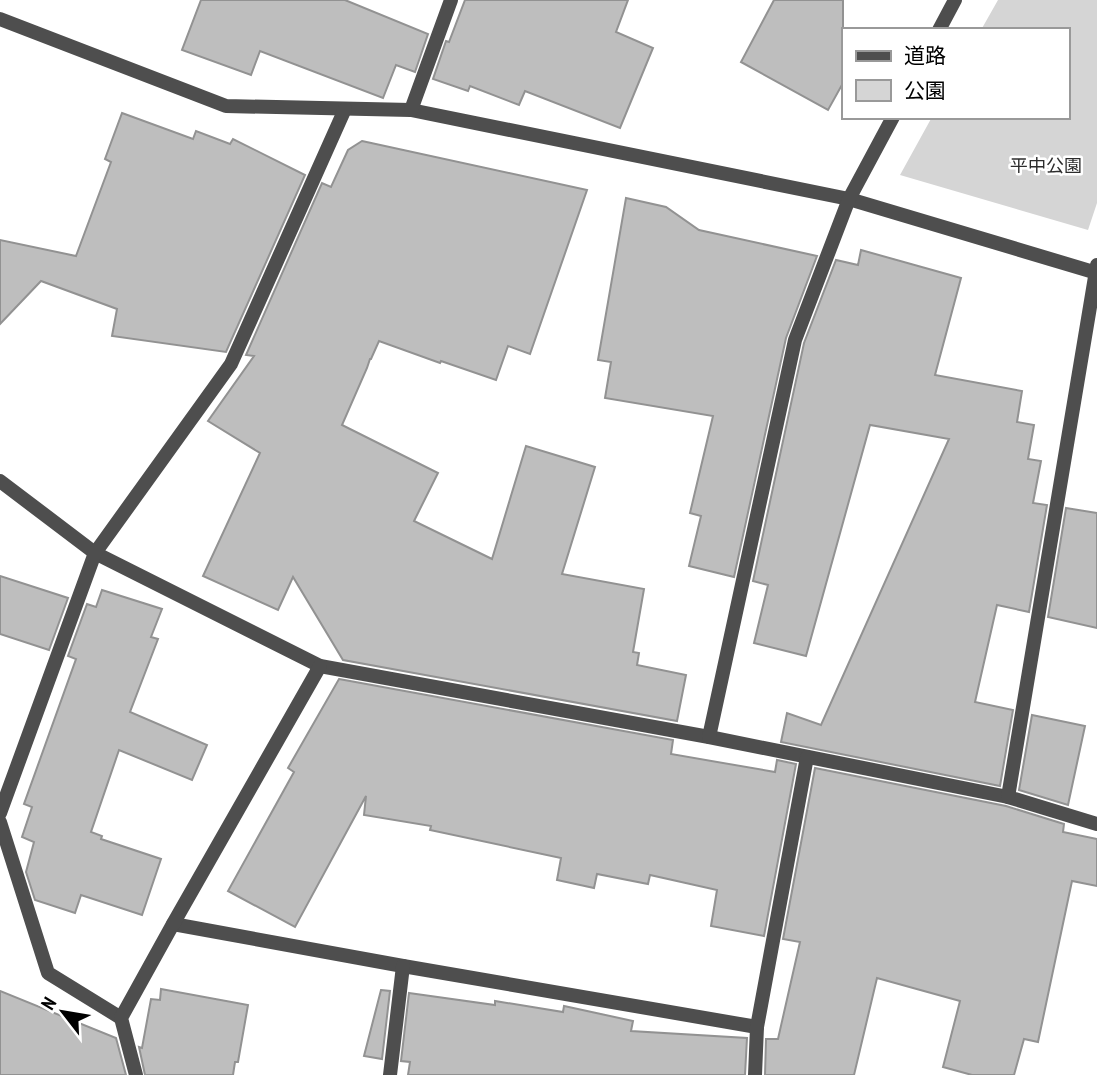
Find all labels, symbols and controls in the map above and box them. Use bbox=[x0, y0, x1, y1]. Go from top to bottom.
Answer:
legend bbox=[842, 28, 1069, 119]
text: 道路 bbox=[904, 42, 946, 69]
text: 公園 bbox=[904, 77, 946, 104]
park label: 平中公園 bbox=[1010, 154, 1082, 177]
north arrow bbox=[28, 977, 98, 1047]
text: N bbox=[35, 993, 61, 1014]

